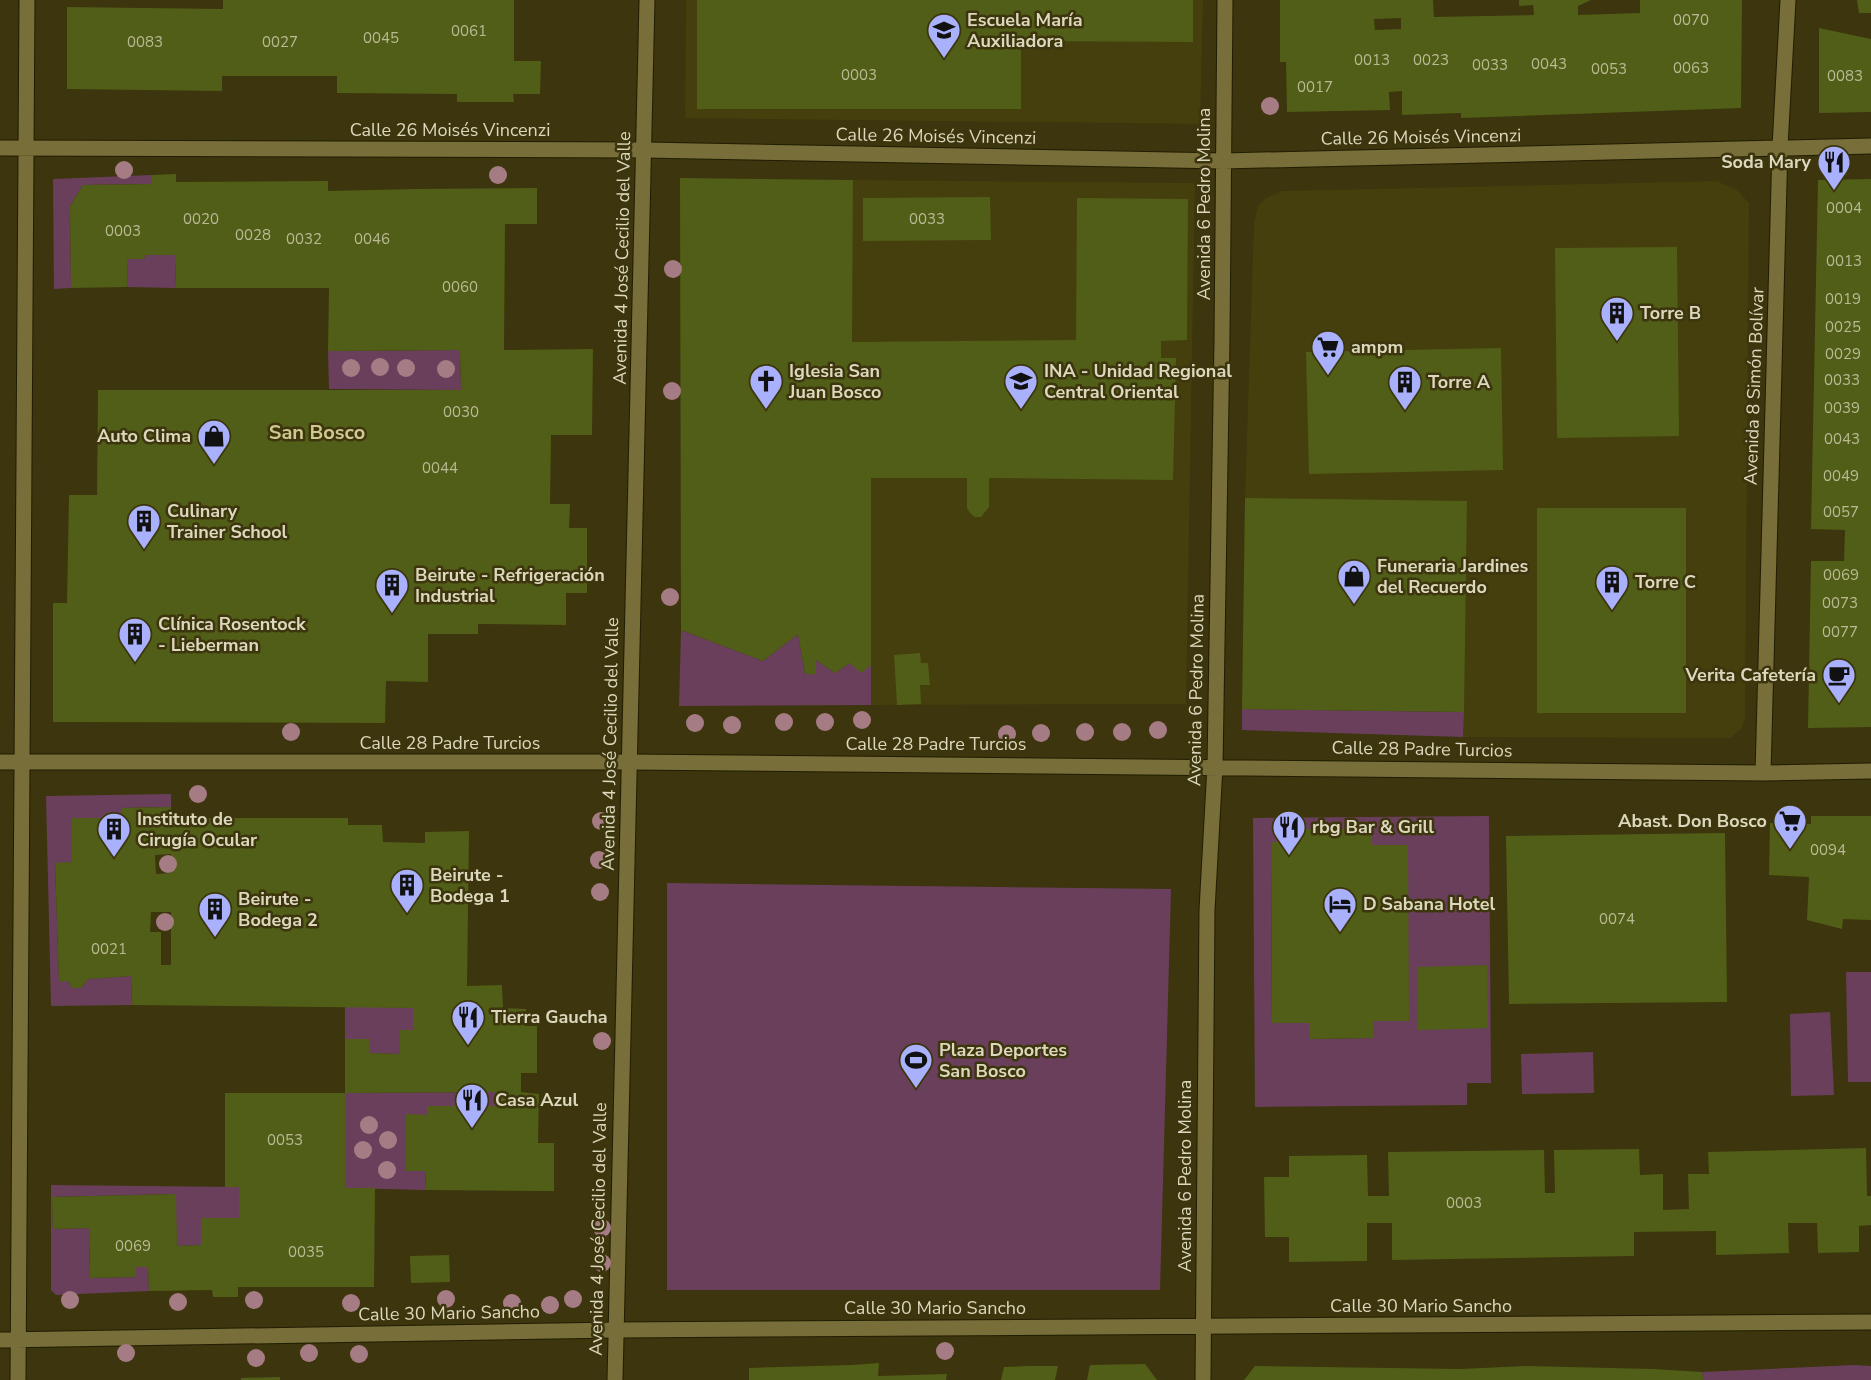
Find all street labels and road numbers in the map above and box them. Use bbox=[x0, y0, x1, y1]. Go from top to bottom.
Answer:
street label: Avenida 6 Pedro Molina bbox=[1192, 108, 1216, 300]
street label: Calle 26 Moisés Vincenzi bbox=[350, 118, 550, 142]
street label: Calle 26 Moisés Vincenzi bbox=[835, 122, 1037, 150]
street label: Calle 26 Moisés Vincenzi bbox=[1320, 123, 1522, 151]
street label: Avenida 4 José Cecilio del Valle bbox=[608, 131, 636, 385]
street label: Avenida 8 Simón Bolívar bbox=[1739, 286, 1769, 485]
street label: Avenida 6 Pedro Molina bbox=[1182, 594, 1210, 786]
street label: Avenida 4 José Cecilio del Valle bbox=[596, 617, 624, 871]
street label: Calle 28 Padre Turcios bbox=[359, 731, 541, 755]
street label: Calle 28 Padre Turcios bbox=[845, 732, 1027, 756]
street label: Calle 28 Padre Turcios bbox=[1331, 735, 1513, 763]
street label: Avenida 6 Pedro Molina bbox=[1173, 1080, 1197, 1272]
street label: Avenida 4 José Cecilio del Valle bbox=[584, 1102, 612, 1356]
street label: Calle 30 Mario Sancho bbox=[1330, 1294, 1512, 1318]
street label: Calle 30 Mario Sancho bbox=[844, 1296, 1026, 1320]
street label: Calle 30 Mario Sancho bbox=[358, 1299, 540, 1327]

